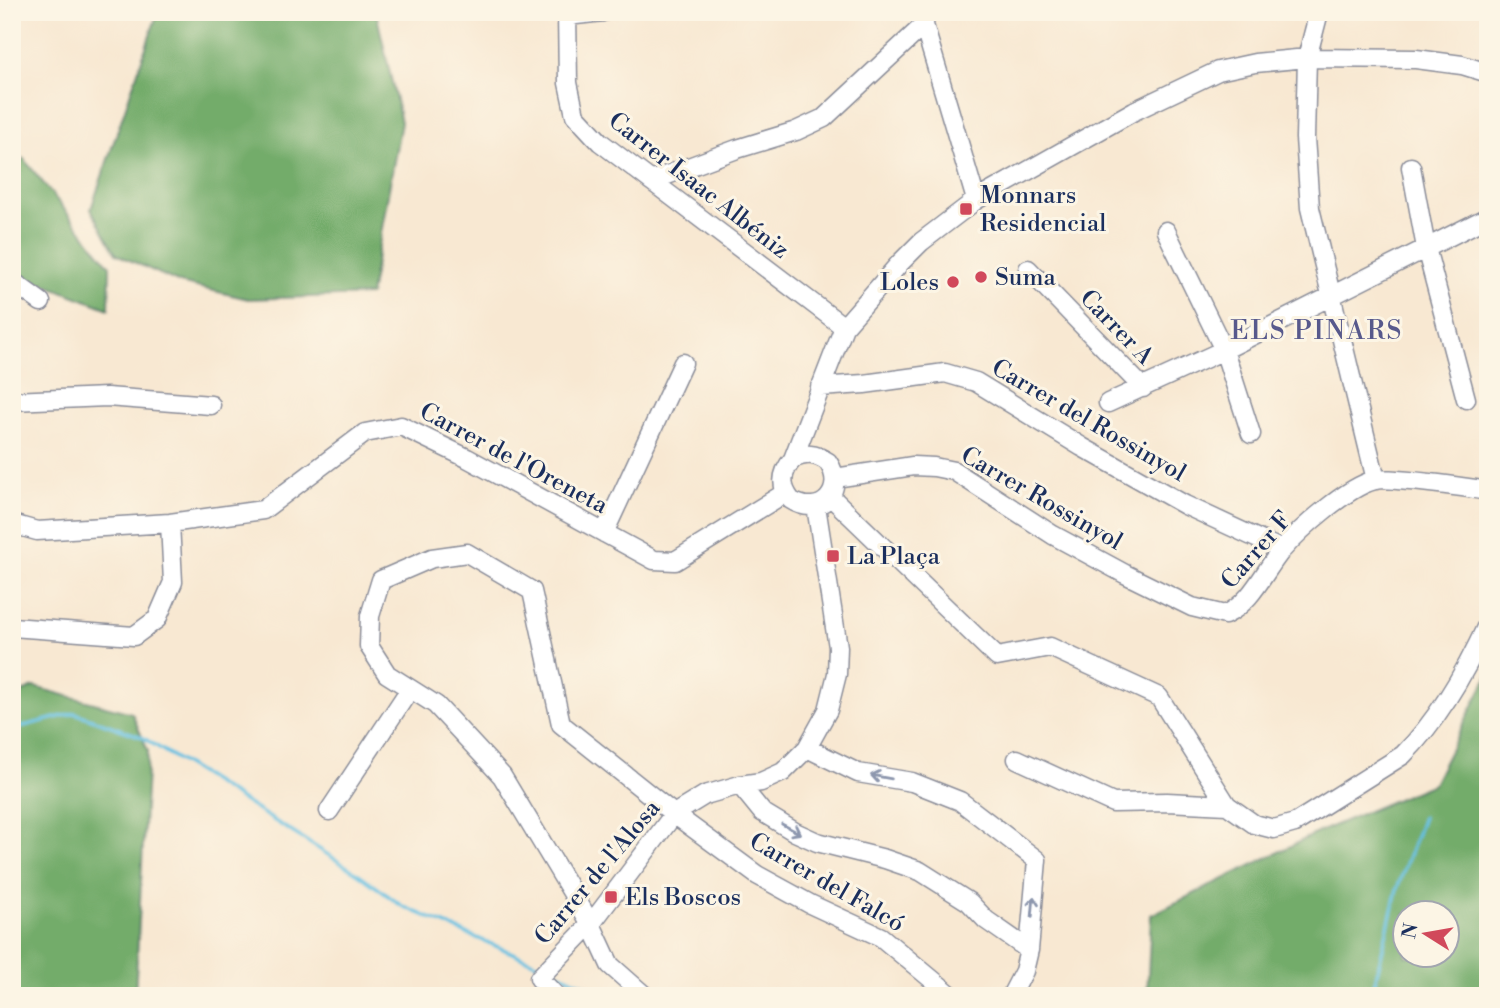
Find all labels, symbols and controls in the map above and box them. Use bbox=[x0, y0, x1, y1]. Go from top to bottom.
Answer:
street label: Carrer Isaac Albéniz bbox=[602, 106, 795, 266]
place label: Monnars Residencial bbox=[980, 181, 1106, 239]
marker: Monnars Residencial bbox=[958, 201, 974, 217]
place label: Suma bbox=[995, 263, 1056, 293]
place label: Loles bbox=[880, 268, 939, 298]
marker: Suma bbox=[973, 269, 989, 285]
marker: Loles bbox=[945, 274, 961, 290]
street label: Carrer A bbox=[1073, 284, 1160, 372]
district label: ELS PINARS bbox=[1230, 315, 1404, 347]
street label: Carrer del Rossinyol bbox=[986, 353, 1191, 489]
street label: Carrer de l'Oreneta bbox=[414, 397, 613, 522]
street label: Carrer Rossinyol bbox=[955, 440, 1128, 557]
street label: Carrer F bbox=[1215, 506, 1299, 596]
place label: La Plaça bbox=[847, 542, 941, 572]
marker: La Plaça bbox=[825, 548, 841, 564]
one-way arrow bbox=[870, 770, 893, 783]
street label: Carrer de l'Alosa bbox=[528, 793, 668, 951]
one-way arrow bbox=[780, 822, 800, 836]
street label: Carrer del Falcó bbox=[744, 826, 909, 939]
place label: Els Boscos bbox=[625, 883, 741, 913]
marker: Els Boscos bbox=[603, 889, 619, 905]
one-way arrow bbox=[1027, 896, 1040, 919]
north arrow bbox=[1392, 900, 1462, 970]
text: N bbox=[1397, 921, 1424, 941]

